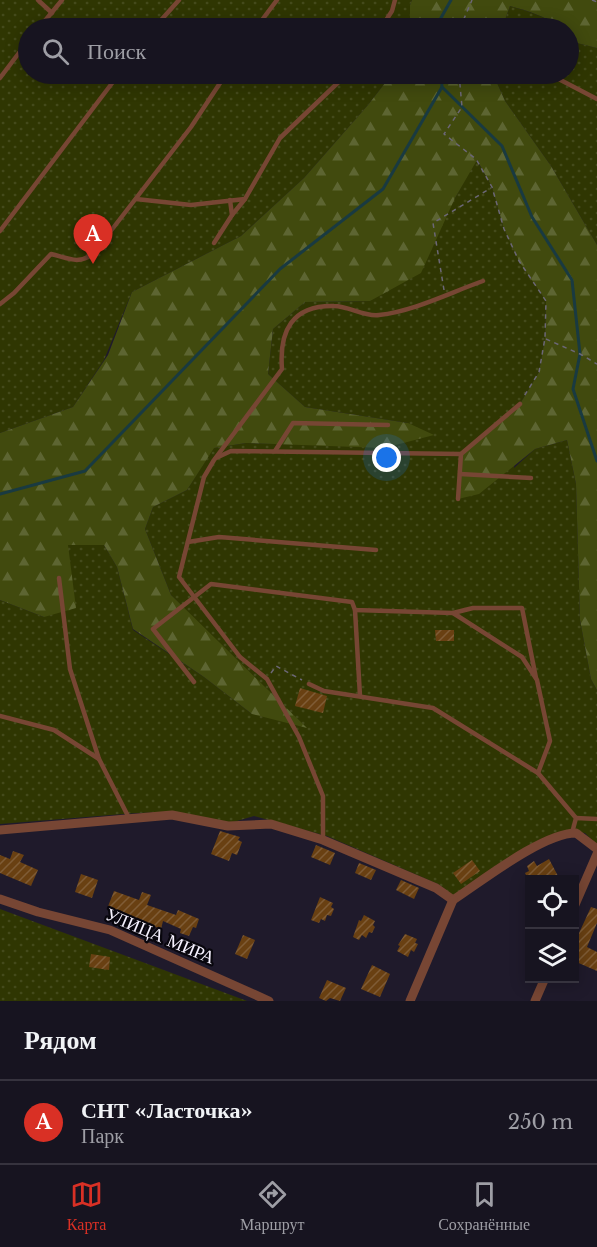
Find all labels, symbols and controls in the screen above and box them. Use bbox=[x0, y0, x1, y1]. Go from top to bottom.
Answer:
search box bbox=[18, 18, 579, 84]
icon: search bbox=[39, 35, 72, 68]
text: Поиск bbox=[87, 38, 146, 65]
pin: A bbox=[74, 214, 112, 264]
your location bbox=[372, 443, 401, 472]
map controls bbox=[525, 875, 579, 983]
button: locate bbox=[525, 875, 579, 929]
street label: УЛИЦА МИРА bbox=[102, 903, 218, 969]
button: layers bbox=[525, 929, 579, 983]
text: Рядом bbox=[24, 1024, 97, 1056]
text: СНТ «Ласточка» bbox=[81, 1097, 253, 1124]
text: A bbox=[35, 1110, 52, 1134]
text: 250 m bbox=[508, 1110, 573, 1134]
text: Парк bbox=[81, 1124, 124, 1148]
tab: Карта bbox=[67, 1178, 106, 1234]
tab: Маршрут bbox=[240, 1178, 305, 1234]
tab: Сохранённые bbox=[438, 1178, 530, 1234]

